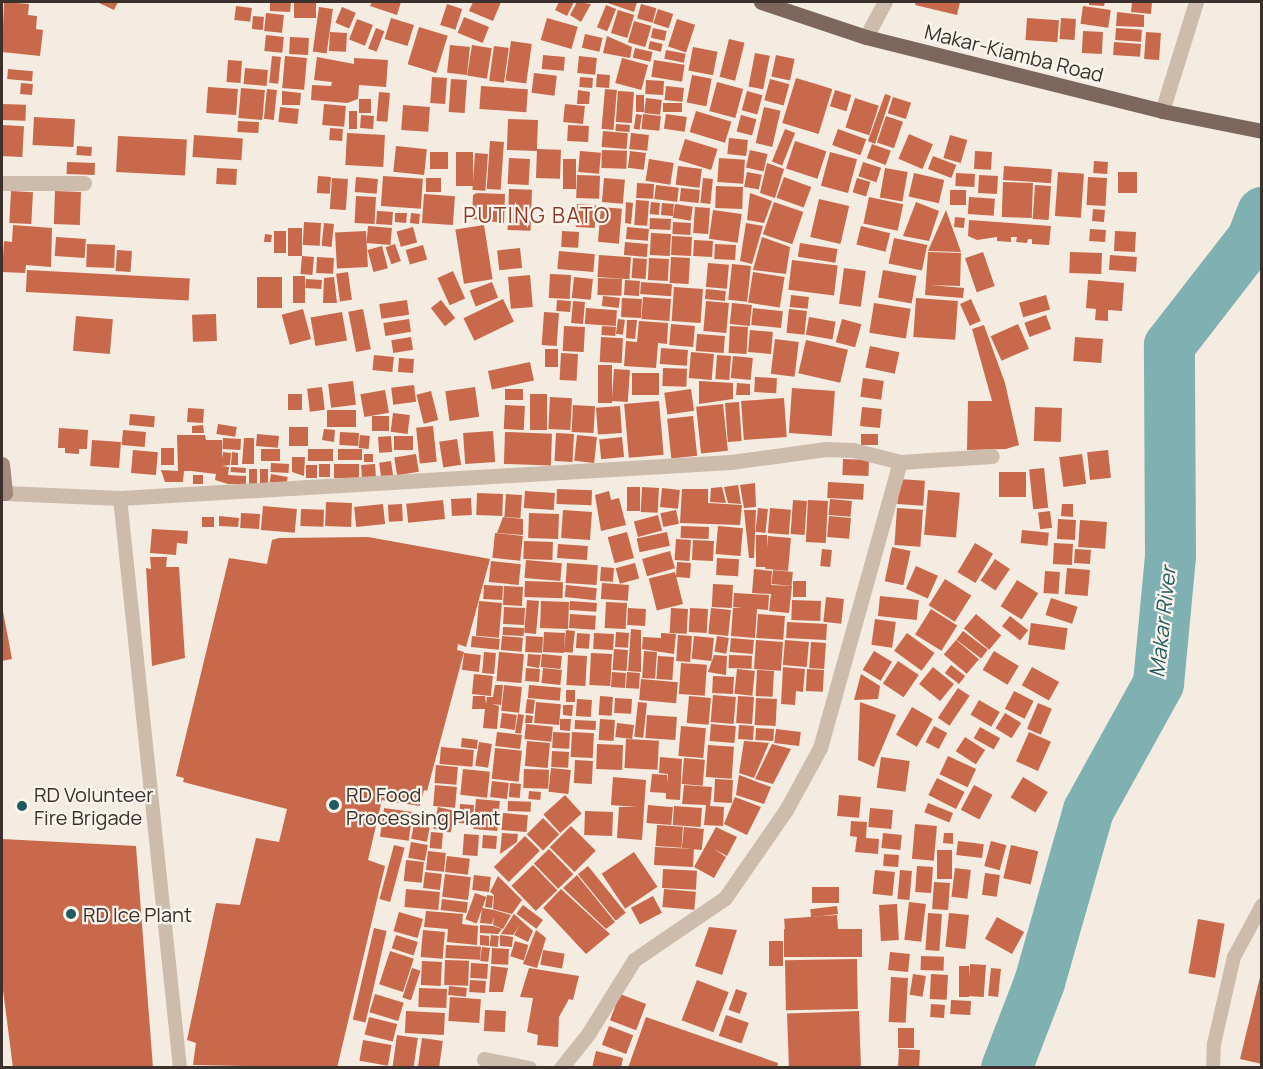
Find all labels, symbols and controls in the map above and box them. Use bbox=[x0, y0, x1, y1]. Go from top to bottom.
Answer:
street label: Makar-Kiamba Road bbox=[922, 19, 1106, 87]
district label: PUTING BATO bbox=[463, 202, 611, 228]
water label: Makar River bbox=[1144, 565, 1180, 679]
place label: RD Food Processing Plant bbox=[346, 782, 501, 829]
place label: RD Volunteer Fire Brigade bbox=[34, 783, 153, 830]
marker: RD Food Processing Plant bbox=[327, 798, 341, 812]
marker: RD Volunteer Fire Brigade bbox=[15, 799, 29, 813]
place label: RD Ice Plant bbox=[83, 902, 192, 926]
marker: RD Ice Plant bbox=[64, 907, 78, 921]

